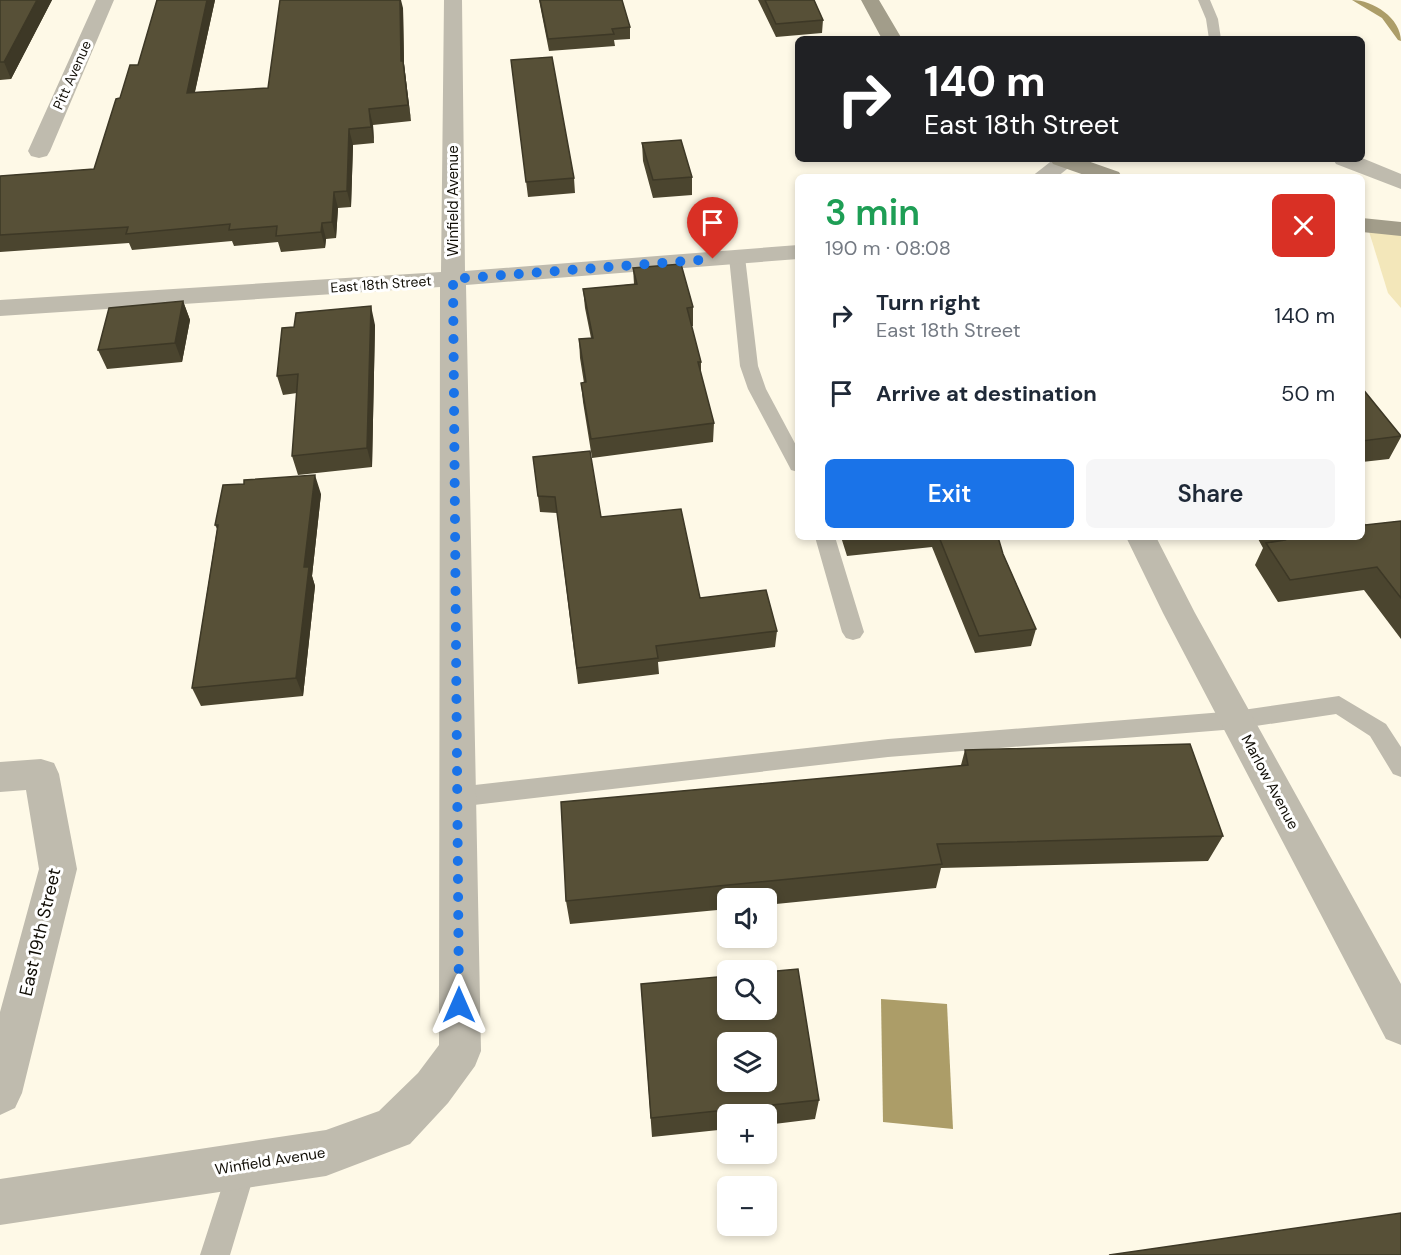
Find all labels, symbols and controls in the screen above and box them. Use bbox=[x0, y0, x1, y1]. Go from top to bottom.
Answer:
street label: Pitt Avenue bbox=[49, 38, 95, 112]
text: 140 m bbox=[924, 54, 1046, 109]
icon: right bbox=[825, 60, 903, 138]
text: East 18th Street bbox=[924, 107, 1119, 142]
street label: Winfield Avenue bbox=[443, 145, 463, 257]
text: 3 min bbox=[825, 189, 920, 236]
button: close bbox=[1272, 194, 1335, 257]
pin bbox=[687, 197, 738, 259]
icon: arrive bbox=[696, 206, 729, 239]
text: 190 m · 08:08 bbox=[825, 235, 951, 261]
street label: East 18th Street bbox=[330, 271, 432, 297]
text: Turn right bbox=[876, 288, 981, 317]
icon: right bbox=[825, 299, 858, 332]
text: 140 m bbox=[1274, 301, 1335, 330]
text: East 18th Street bbox=[876, 317, 1021, 343]
icon: arrive bbox=[825, 377, 858, 410]
text: Arrive at destination bbox=[876, 379, 1097, 408]
text: 50 m bbox=[1281, 379, 1335, 408]
button: Exit bbox=[825, 459, 1074, 528]
button: Share bbox=[1086, 459, 1335, 528]
street label: Marlow Avenue bbox=[1237, 731, 1303, 833]
street label: East 19th Street bbox=[14, 866, 66, 998]
map controls bbox=[717, 888, 777, 1236]
button: sound bbox=[717, 888, 777, 948]
button: search bbox=[717, 960, 777, 1020]
position arrow bbox=[427, 973, 491, 1037]
button: layers bbox=[717, 1032, 777, 1092]
button: + bbox=[717, 1104, 777, 1164]
street label: Winfield Avenue bbox=[213, 1142, 327, 1180]
button: − bbox=[717, 1176, 777, 1236]

